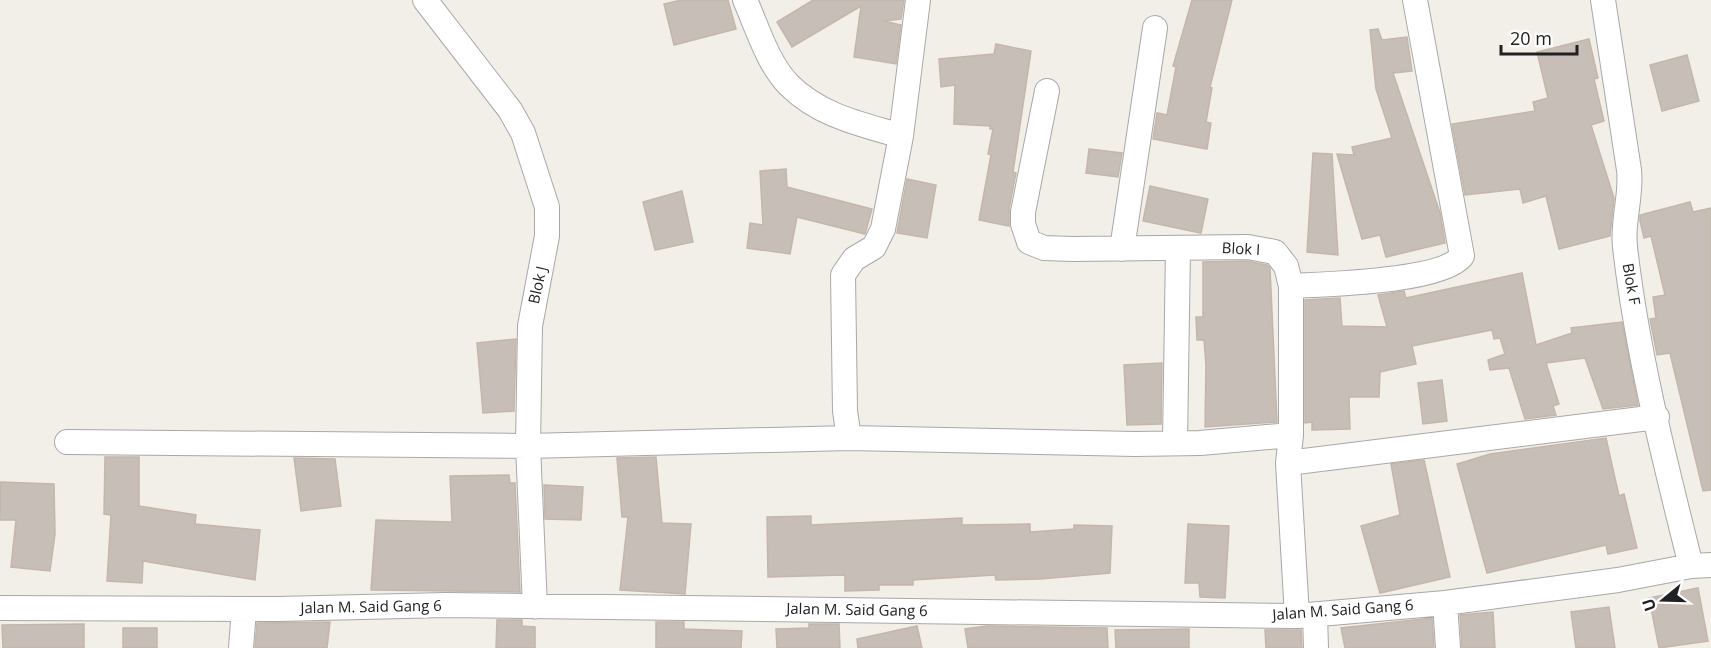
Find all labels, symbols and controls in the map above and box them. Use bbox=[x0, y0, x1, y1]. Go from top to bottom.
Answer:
scale bar bbox=[1501, 18, 1578, 56]
text: 20 m bbox=[1510, 26, 1552, 50]
street label: Blok I bbox=[1221, 237, 1261, 259]
street label: Blok F bbox=[1618, 261, 1646, 307]
street label: Blok J bbox=[523, 264, 551, 306]
north arrow bbox=[1633, 570, 1693, 630]
street label: Jalan M. Said Gang 6 bbox=[1270, 594, 1414, 624]
street label: Jalan M. Said Gang 6 bbox=[298, 595, 442, 617]
text: U bbox=[1636, 596, 1661, 614]
street label: Jalan M. Said Gang 6 bbox=[784, 598, 928, 620]

